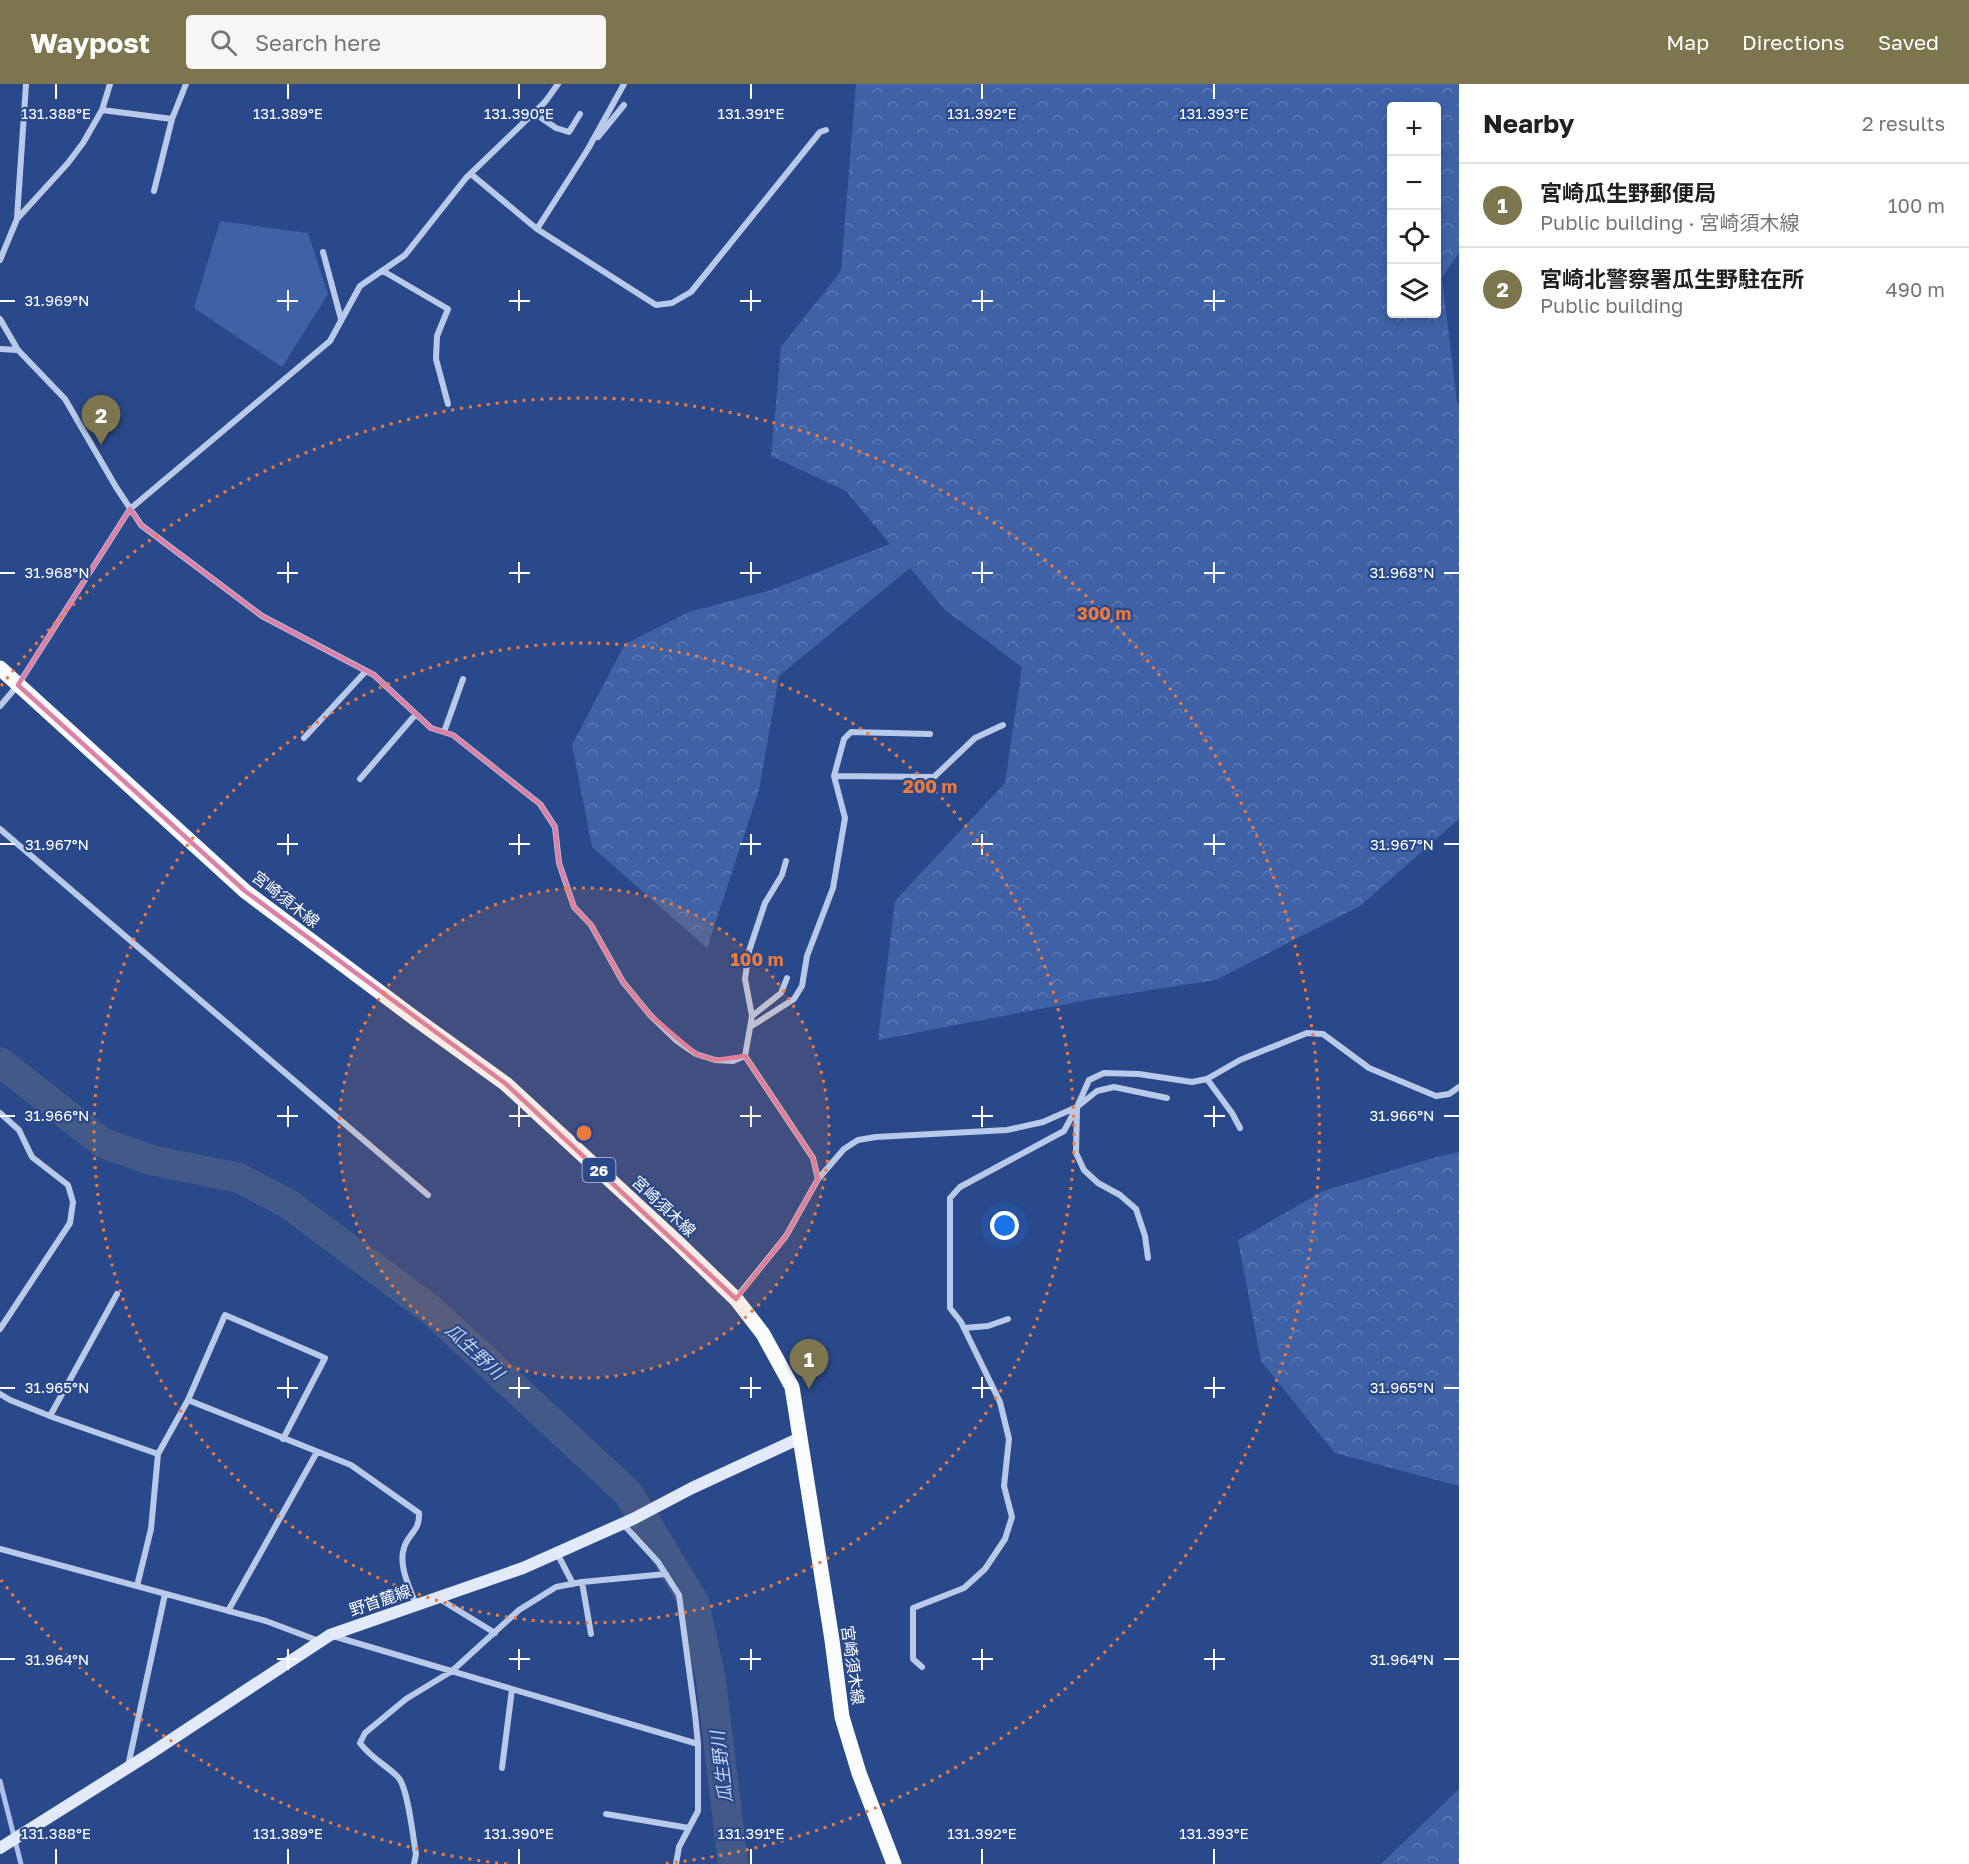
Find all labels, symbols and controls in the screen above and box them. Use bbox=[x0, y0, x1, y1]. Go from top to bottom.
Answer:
search box bbox=[186, 15, 606, 69]
text: Waypost bbox=[30, 26, 150, 59]
icon: search bbox=[207, 26, 240, 59]
text: Search here bbox=[255, 29, 381, 56]
text: Map bbox=[1666, 29, 1709, 55]
text: Directions bbox=[1742, 29, 1845, 55]
text: Saved bbox=[1878, 29, 1939, 55]
map controls bbox=[1387, 102, 1441, 318]
button: + bbox=[1387, 102, 1441, 156]
text: 131.388°E bbox=[21, 104, 91, 122]
text: 131.389°E bbox=[253, 104, 323, 122]
text: 131.390°E bbox=[484, 104, 554, 122]
text: 131.391°E bbox=[718, 104, 784, 122]
text: 131.392°E bbox=[947, 104, 1017, 122]
text: 131.393°E bbox=[1179, 104, 1249, 122]
text: Nearby bbox=[1483, 108, 1574, 139]
text: 2 results bbox=[1862, 111, 1945, 135]
button: − bbox=[1387, 156, 1441, 210]
text: 宮崎瓜生野郵便局 bbox=[1540, 179, 1716, 206]
text: 1 bbox=[1497, 193, 1508, 217]
text: 100 m bbox=[1888, 193, 1945, 217]
button: locate bbox=[1387, 210, 1441, 264]
text: Public building · 宮崎須木線 bbox=[1540, 210, 1799, 234]
button: layers bbox=[1387, 264, 1441, 318]
text: 宮崎北警察署瓜生野駐在所 bbox=[1540, 265, 1804, 292]
text: 2 bbox=[1496, 277, 1509, 301]
text: 490 m bbox=[1886, 277, 1945, 301]
text: 31.969°N bbox=[24, 291, 90, 309]
text: Public building bbox=[1540, 293, 1683, 317]
pin: 2 bbox=[82, 396, 120, 445]
text: 31.968°N bbox=[24, 563, 90, 581]
text: 31.968°N bbox=[1369, 563, 1435, 581]
text: 300 m bbox=[1077, 602, 1131, 624]
text: 200 m bbox=[903, 775, 957, 797]
text: 31.967°N bbox=[25, 835, 89, 853]
text: 31.967°N bbox=[1370, 835, 1434, 853]
street label: 宮崎須木線 bbox=[248, 866, 324, 932]
text: 100 m bbox=[731, 948, 783, 970]
text: 31.966°N bbox=[24, 1106, 90, 1124]
text: 31.966°N bbox=[1369, 1106, 1435, 1124]
centre of rings bbox=[574, 1123, 594, 1143]
road number: 26 bbox=[582, 1158, 616, 1182]
street label: 宮崎須木線 bbox=[628, 1171, 700, 1241]
your location bbox=[990, 1211, 1019, 1240]
water label: 瓜生野川 bbox=[441, 1318, 510, 1385]
pin: 1 bbox=[790, 1340, 828, 1389]
text: 31.965°N bbox=[25, 1378, 89, 1396]
text: 31.965°N bbox=[1370, 1378, 1434, 1396]
street label: 野首麓線 bbox=[346, 1580, 414, 1620]
street label: 宮崎須木線 bbox=[838, 1624, 868, 1706]
text: 31.964°N bbox=[25, 1650, 89, 1668]
text: 31.964°N bbox=[1370, 1650, 1434, 1668]
water label: 瓜生野川 bbox=[705, 1728, 736, 1804]
text: 131.388°E bbox=[21, 1824, 91, 1842]
text: 131.389°E bbox=[253, 1824, 323, 1842]
text: 131.390°E bbox=[484, 1824, 554, 1842]
text: 131.391°E bbox=[718, 1824, 784, 1842]
text: 131.392°E bbox=[947, 1824, 1017, 1842]
text: 131.393°E bbox=[1179, 1824, 1249, 1842]

